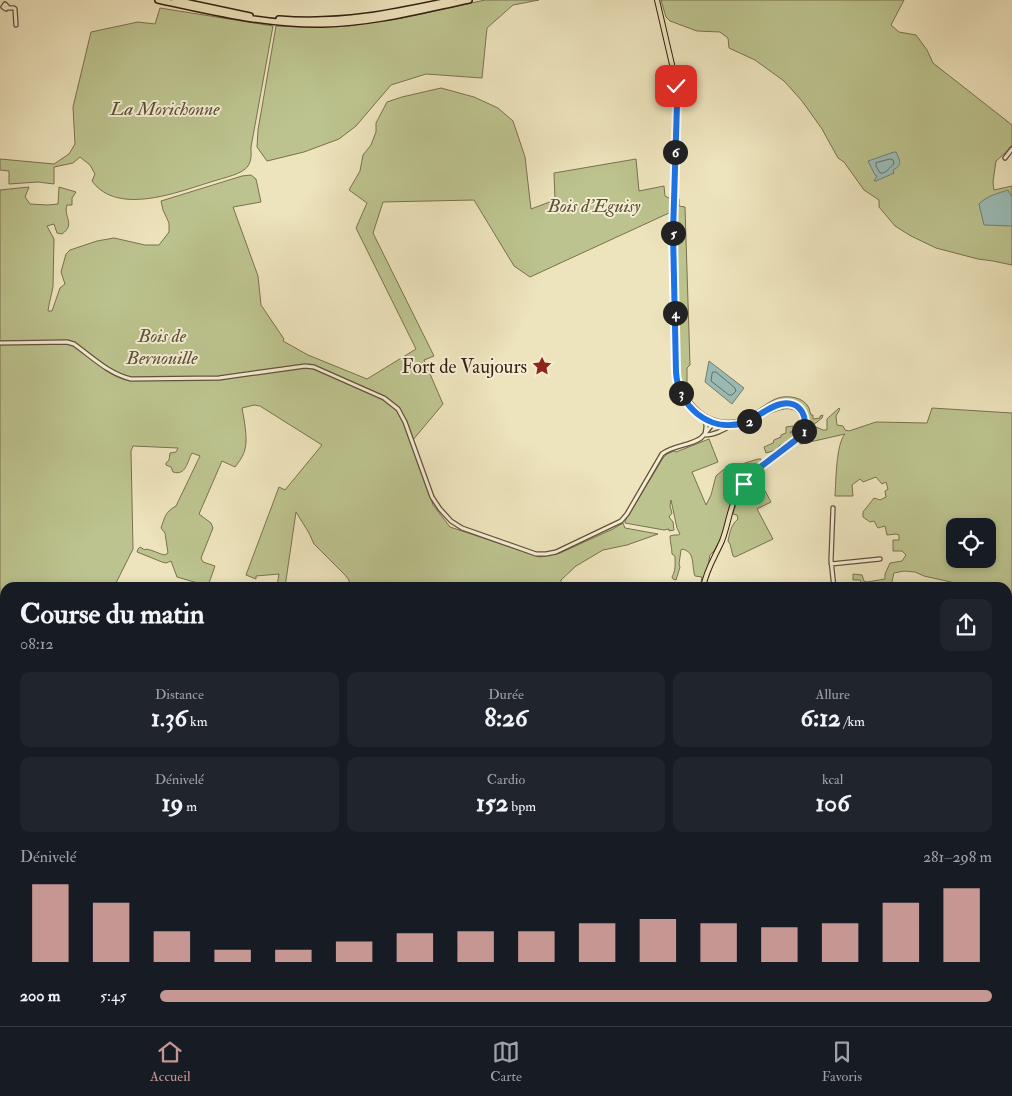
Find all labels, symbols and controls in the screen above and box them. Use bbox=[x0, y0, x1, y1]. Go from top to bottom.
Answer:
pin bbox=[655, 65, 697, 107]
icon: check bbox=[662, 72, 690, 100]
park label: La Morichonne bbox=[109, 97, 220, 121]
pin: 6 bbox=[662, 140, 688, 164]
text: 6 bbox=[672, 144, 679, 161]
park label: Bois d'Eguisy bbox=[546, 194, 641, 218]
pin: 5 bbox=[660, 220, 686, 246]
text: 5 bbox=[670, 225, 677, 242]
pin: 4 bbox=[662, 300, 688, 326]
text: 4 bbox=[672, 305, 679, 322]
park label: Bois de Bernouille bbox=[125, 324, 198, 370]
place label: Fort de Vaujours bbox=[401, 355, 527, 379]
place icon: Fort de Vaujours bbox=[531, 355, 553, 377]
pin: 3 bbox=[668, 380, 694, 406]
text: 3 bbox=[679, 385, 684, 402]
pin: 2 bbox=[736, 408, 762, 434]
text: 2 bbox=[746, 413, 753, 430]
pin: 1 bbox=[792, 418, 816, 444]
text: 1 bbox=[802, 423, 807, 440]
pin bbox=[723, 463, 765, 505]
icon: arrive bbox=[730, 470, 758, 498]
map controls bbox=[946, 518, 996, 568]
button: locate bbox=[946, 518, 996, 568]
text: Course du matin bbox=[20, 597, 204, 632]
button: share bbox=[940, 599, 992, 651]
text: 08:12 bbox=[20, 634, 54, 654]
text: Distance bbox=[155, 686, 204, 703]
text: Durée bbox=[488, 686, 524, 703]
text: Allure bbox=[816, 686, 850, 703]
text: 1.36 bbox=[151, 703, 187, 734]
text: 8:26 bbox=[484, 703, 528, 734]
text: 6:12 bbox=[800, 703, 841, 734]
text: km bbox=[187, 713, 208, 730]
text: /km bbox=[841, 713, 865, 730]
text: Dénivelé bbox=[155, 771, 204, 788]
text: Cardio bbox=[487, 771, 525, 788]
text: kcal bbox=[822, 771, 843, 788]
text: 19 bbox=[162, 788, 183, 819]
text: 152 bbox=[476, 788, 508, 819]
text: 106 bbox=[816, 788, 850, 819]
text: m bbox=[183, 798, 197, 815]
text: bpm bbox=[508, 798, 536, 815]
text: Dénivelé bbox=[20, 847, 76, 867]
text: 281–298 m bbox=[923, 847, 992, 867]
text: 200 m bbox=[20, 986, 60, 1006]
text: 5:45 bbox=[100, 986, 127, 1006]
tab: Accueil bbox=[150, 1038, 190, 1085]
tab: Carte bbox=[490, 1038, 522, 1085]
tab: Favoris bbox=[822, 1038, 862, 1085]

